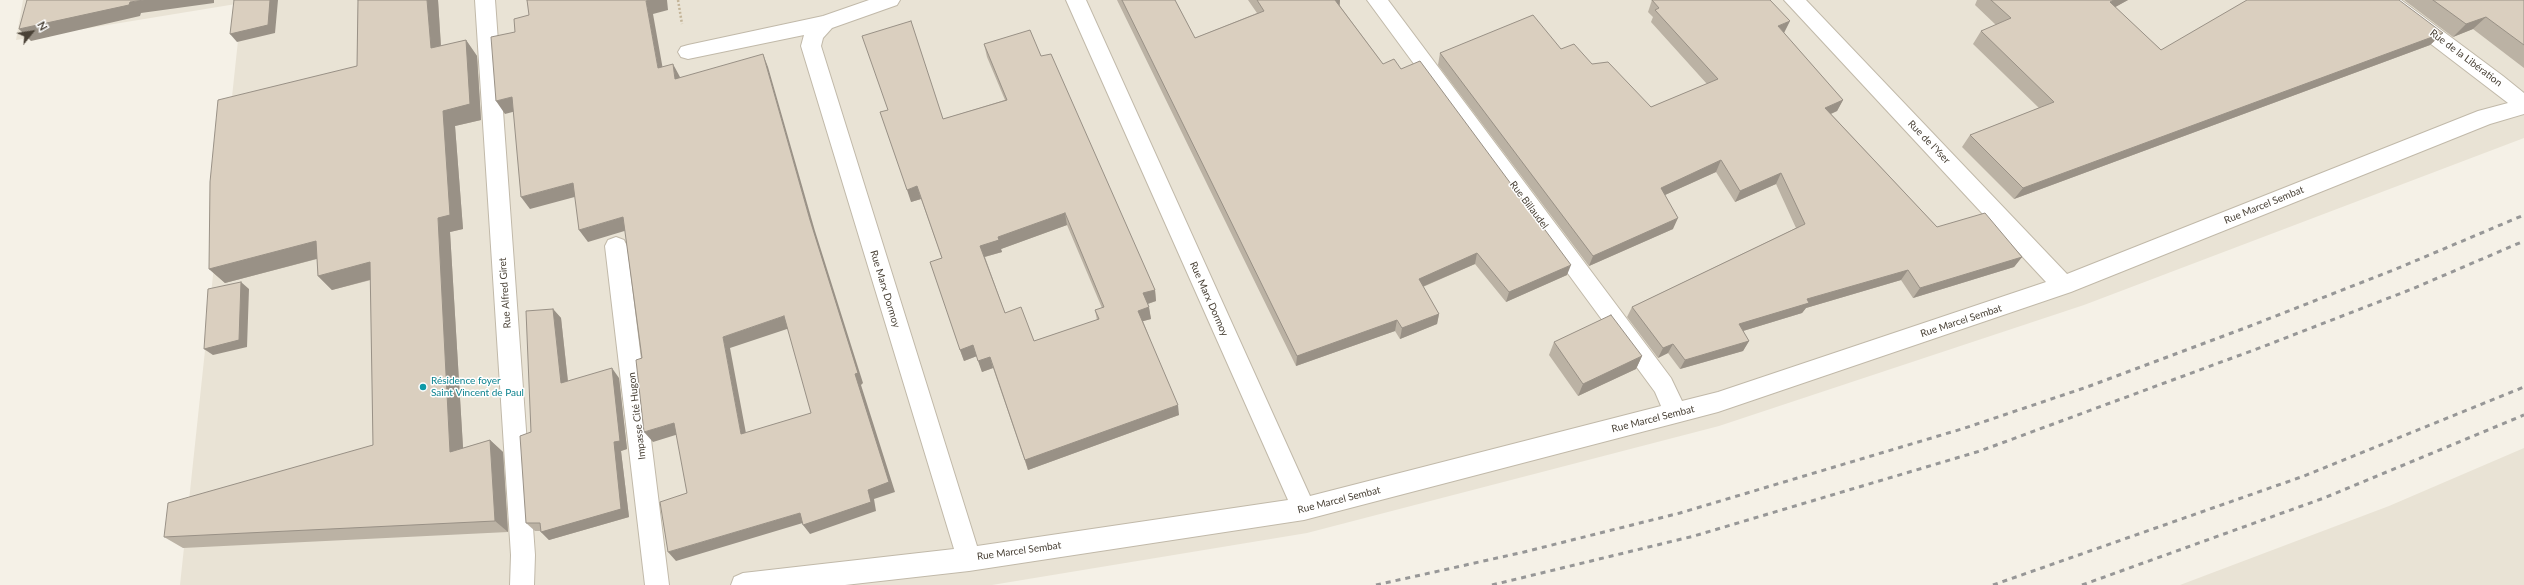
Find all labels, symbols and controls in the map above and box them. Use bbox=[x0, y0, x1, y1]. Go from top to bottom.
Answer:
north arrow bbox=[12, 12, 52, 52]
text: N bbox=[35, 19, 51, 33]
street label: Rue de la Libération bbox=[2428, 27, 2504, 89]
street label: Rue de l'Yser bbox=[1905, 118, 1953, 166]
street label: Rue Billaudel bbox=[1507, 179, 1551, 231]
street label: Rue Marcel Sembat bbox=[2222, 184, 2306, 226]
street label: Rue Marx Dormoy bbox=[867, 249, 903, 329]
street label: Rue Alfred Giret bbox=[497, 257, 513, 329]
street label: Rue Marx Dormoy bbox=[1187, 260, 1231, 338]
street label: Rue Marcel Sembat bbox=[1919, 302, 2003, 340]
street label: Impasse Cité Hugon bbox=[626, 372, 648, 460]
place label: Résidence foyer Saint Vincent de Paul bbox=[431, 375, 524, 398]
marker: Résidence foyer Saint Vincent de Paul bbox=[418, 382, 428, 392]
street label: Rue Marcel Sembat bbox=[1610, 403, 1696, 435]
street label: Rue Marcel Sembat bbox=[1296, 484, 1382, 516]
street label: Rue Marcel Sembat bbox=[976, 539, 1062, 563]

